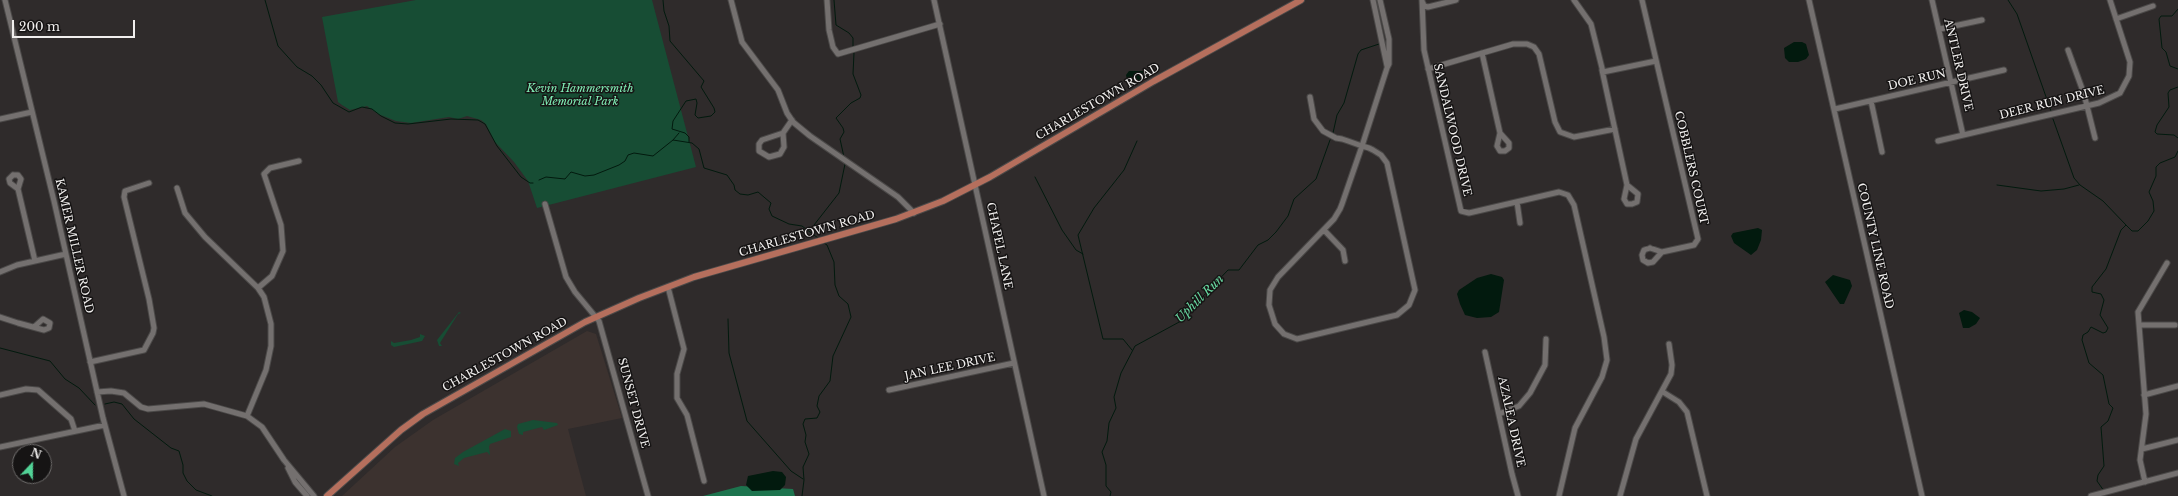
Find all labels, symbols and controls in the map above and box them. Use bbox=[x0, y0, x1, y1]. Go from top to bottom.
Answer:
scale bar bbox=[14, 12, 137, 38]
street label: ANTLER DRIVE bbox=[1941, 17, 1975, 113]
text: 200 m bbox=[19, 19, 60, 34]
street label: CHARLESTOWN ROAD bbox=[1034, 61, 1162, 143]
street label: SANDALWOOD DRIVE bbox=[1430, 62, 1474, 198]
street label: DOE RUN bbox=[1887, 67, 1947, 93]
park label: Kevin Hammersmith Memorial Park bbox=[527, 82, 633, 108]
street label: DEER RUN DRIVE bbox=[1998, 84, 2106, 122]
street label: COBBLERS COURT bbox=[1671, 110, 1711, 226]
street label: KAMER MILLER ROAD bbox=[52, 177, 96, 315]
street label: COUNTY LINE ROAD bbox=[1854, 182, 1896, 310]
street label: CHAPEL LANE bbox=[983, 201, 1015, 291]
street label: CHARLESTOWN ROAD bbox=[738, 208, 876, 260]
water label: Uphill Run bbox=[1173, 272, 1227, 326]
street label: CHARLESTOWN ROAD bbox=[440, 315, 570, 395]
street label: JAN LEE DRIVE bbox=[903, 351, 997, 383]
street label: SUNSET DRIVE bbox=[615, 356, 651, 450]
street label: AZALEA DRIVE bbox=[1495, 375, 1527, 469]
north arrow bbox=[12, 444, 52, 484]
text: N bbox=[29, 445, 44, 462]

